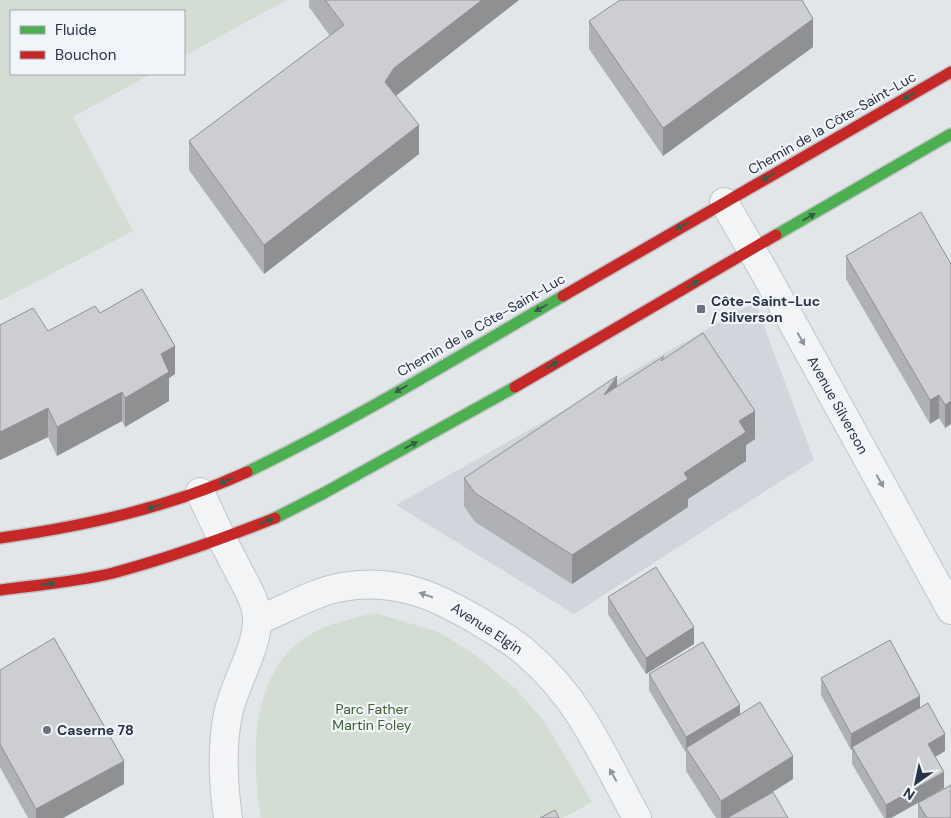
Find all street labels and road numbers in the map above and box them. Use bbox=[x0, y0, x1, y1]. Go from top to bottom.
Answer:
street label: Chemin de la Côte-Saint-Luc bbox=[745, 67, 919, 179]
street label: Chemin de la Côte-Saint-Luc bbox=[394, 269, 568, 381]
street label: Avenue Silverson bbox=[804, 353, 872, 457]
street label: Avenue Elgin bbox=[448, 598, 526, 658]

